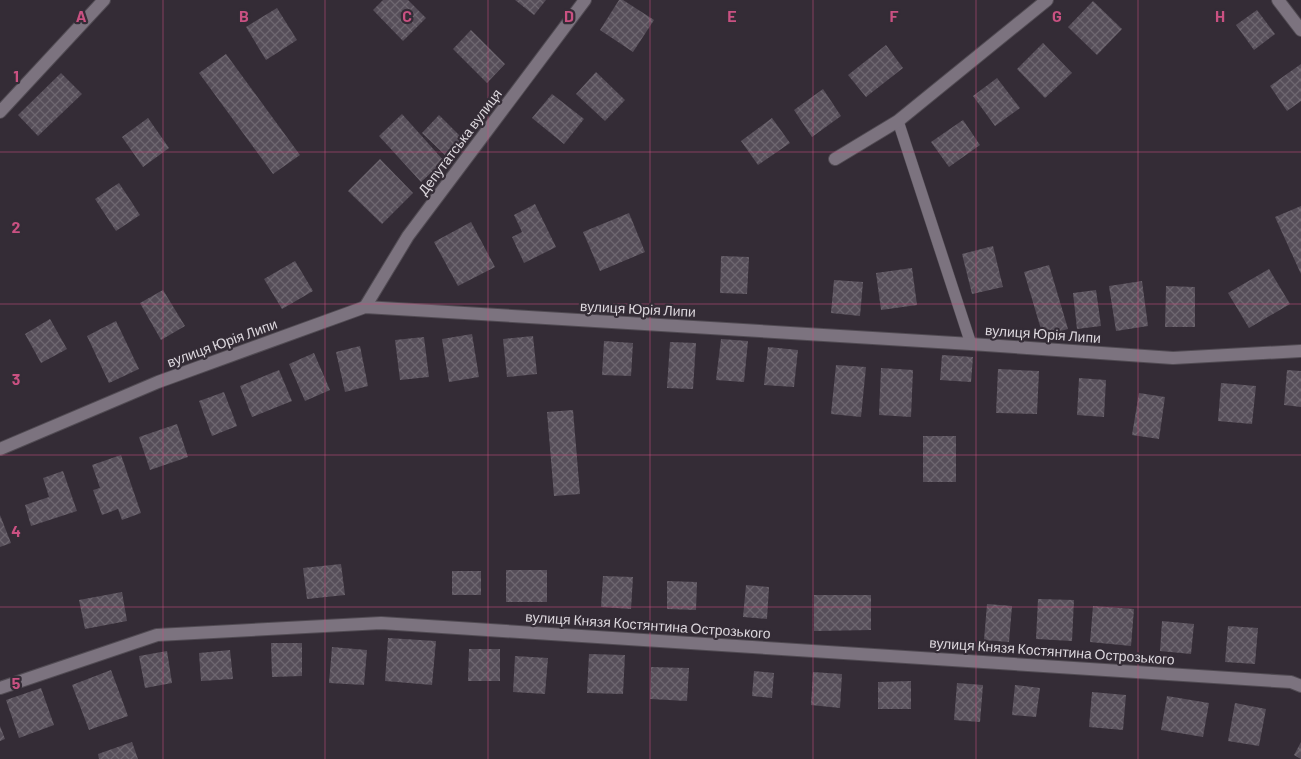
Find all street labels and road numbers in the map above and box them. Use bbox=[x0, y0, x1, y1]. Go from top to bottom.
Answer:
street label: Депутатська вулиця bbox=[414, 85, 505, 198]
street label: вулиця Юрія Липи bbox=[580, 297, 696, 320]
street label: вулиця Юрія Липи bbox=[164, 315, 279, 370]
street label: вулиця Юрія Липи bbox=[985, 321, 1102, 346]
street label: вулиця Князя Костянтина Острозького bbox=[525, 607, 771, 642]
street label: вулиця Князя Костянтина Острозького bbox=[929, 633, 1175, 668]

